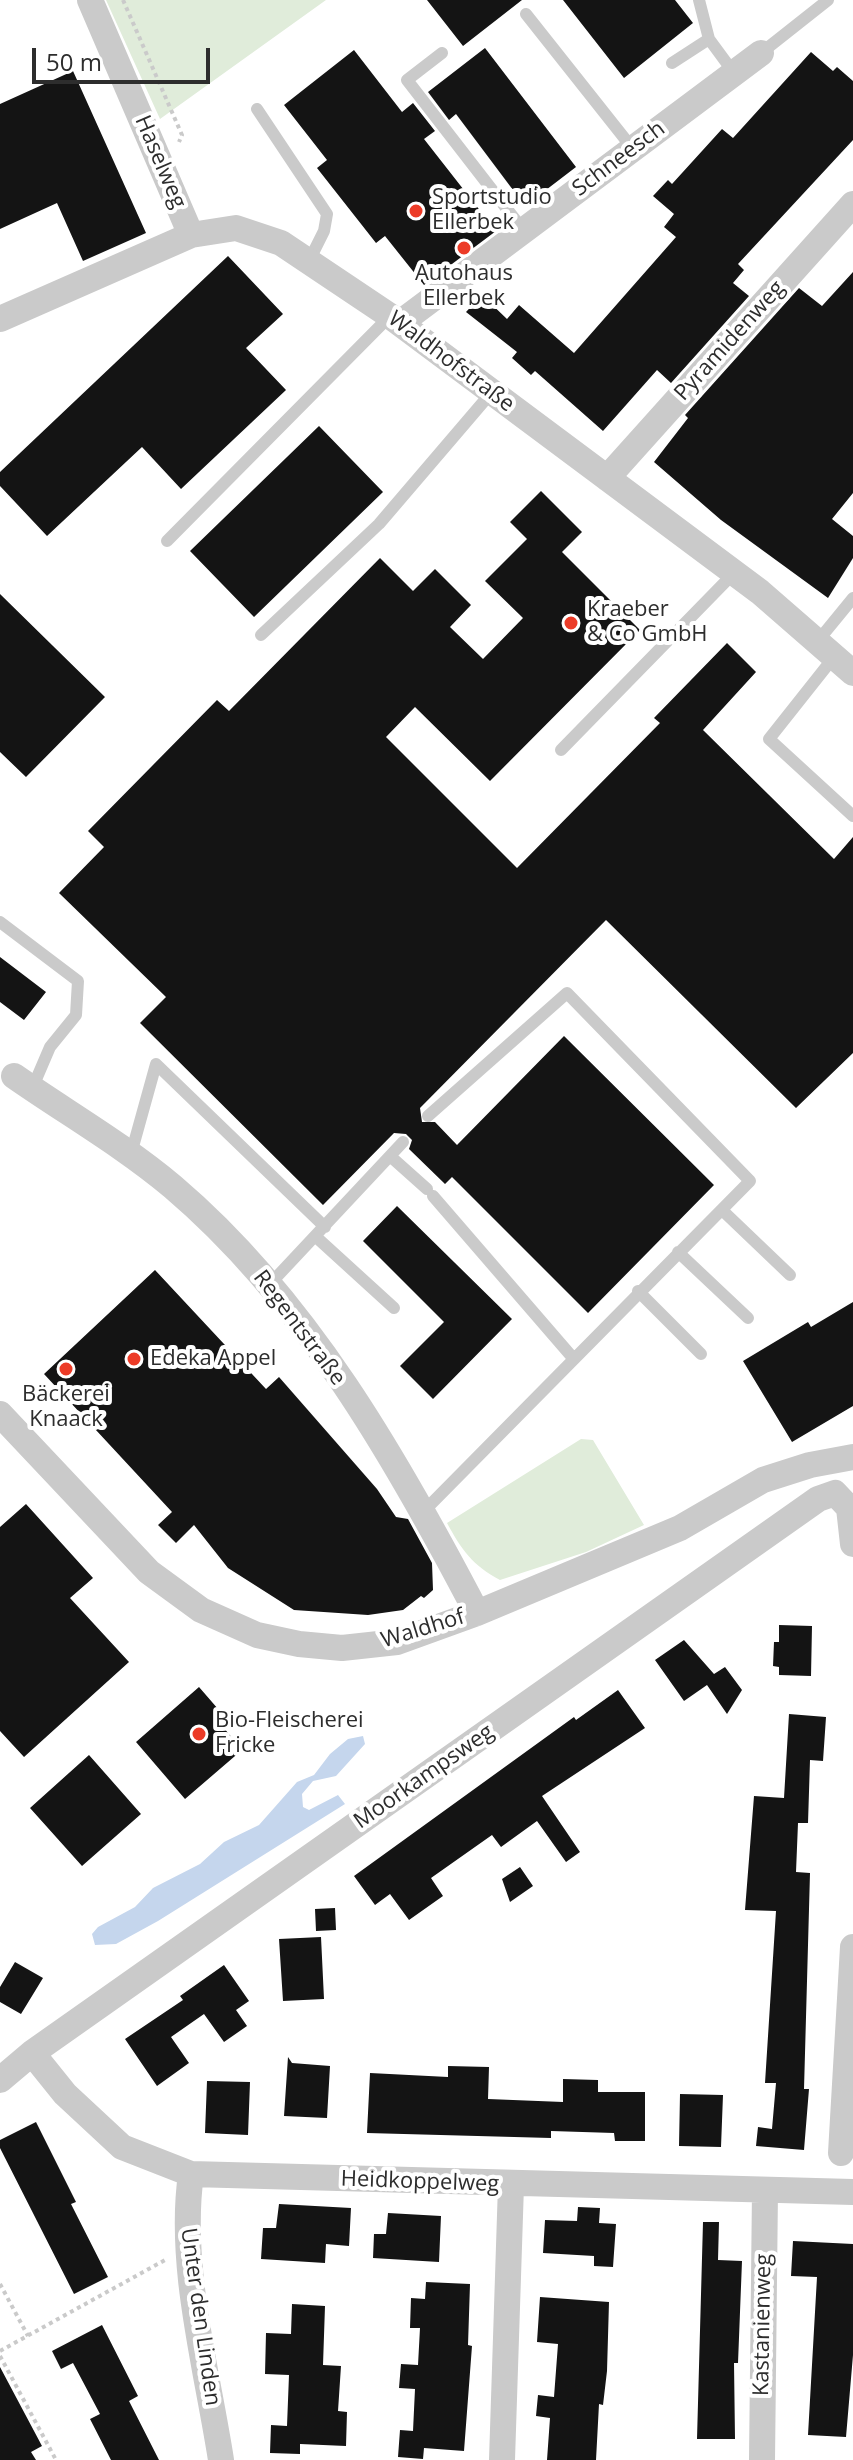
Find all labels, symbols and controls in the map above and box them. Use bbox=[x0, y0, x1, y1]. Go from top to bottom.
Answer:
scale bar bbox=[36, 32, 214, 82]
text: 50 m bbox=[46, 45, 102, 78]
street label: Haselweg bbox=[129, 112, 191, 212]
street label: Schneesch bbox=[568, 116, 670, 202]
place label: Sportstudio Ellerbek bbox=[432, 185, 552, 236]
marker: Sportstudio Ellerbek bbox=[407, 202, 425, 220]
marker: Autohaus Ellerbek bbox=[455, 239, 473, 257]
place label: Autohaus Ellerbek bbox=[415, 261, 513, 312]
street label: Pyramidenweg bbox=[669, 276, 791, 406]
street label: Waldhofstraße bbox=[383, 306, 519, 418]
place label: Kraeber & Co GmbH bbox=[587, 597, 708, 648]
marker: Kraeber & Co GmbH bbox=[562, 614, 580, 632]
street label: Regentstraße bbox=[247, 1265, 351, 1391]
place label: Edeka Appel bbox=[150, 1346, 276, 1372]
marker: Edeka Appel bbox=[125, 1350, 143, 1368]
marker: Bäckerei Knaack bbox=[57, 1360, 75, 1378]
place label: Bäckerei Knaack bbox=[22, 1382, 110, 1434]
street label: Waldhof bbox=[378, 1604, 468, 1654]
place label: Bio-Fleischerei Fricke bbox=[215, 1708, 364, 1760]
street label: Moorkampsweg bbox=[349, 1719, 499, 1835]
marker: Bio-Fleischerei Fricke bbox=[190, 1725, 208, 1743]
street label: Heidkoppelweg bbox=[340, 2166, 500, 2198]
street label: Unter den Linden bbox=[174, 2226, 226, 2408]
street label: Kastanienweg bbox=[749, 2254, 777, 2396]

